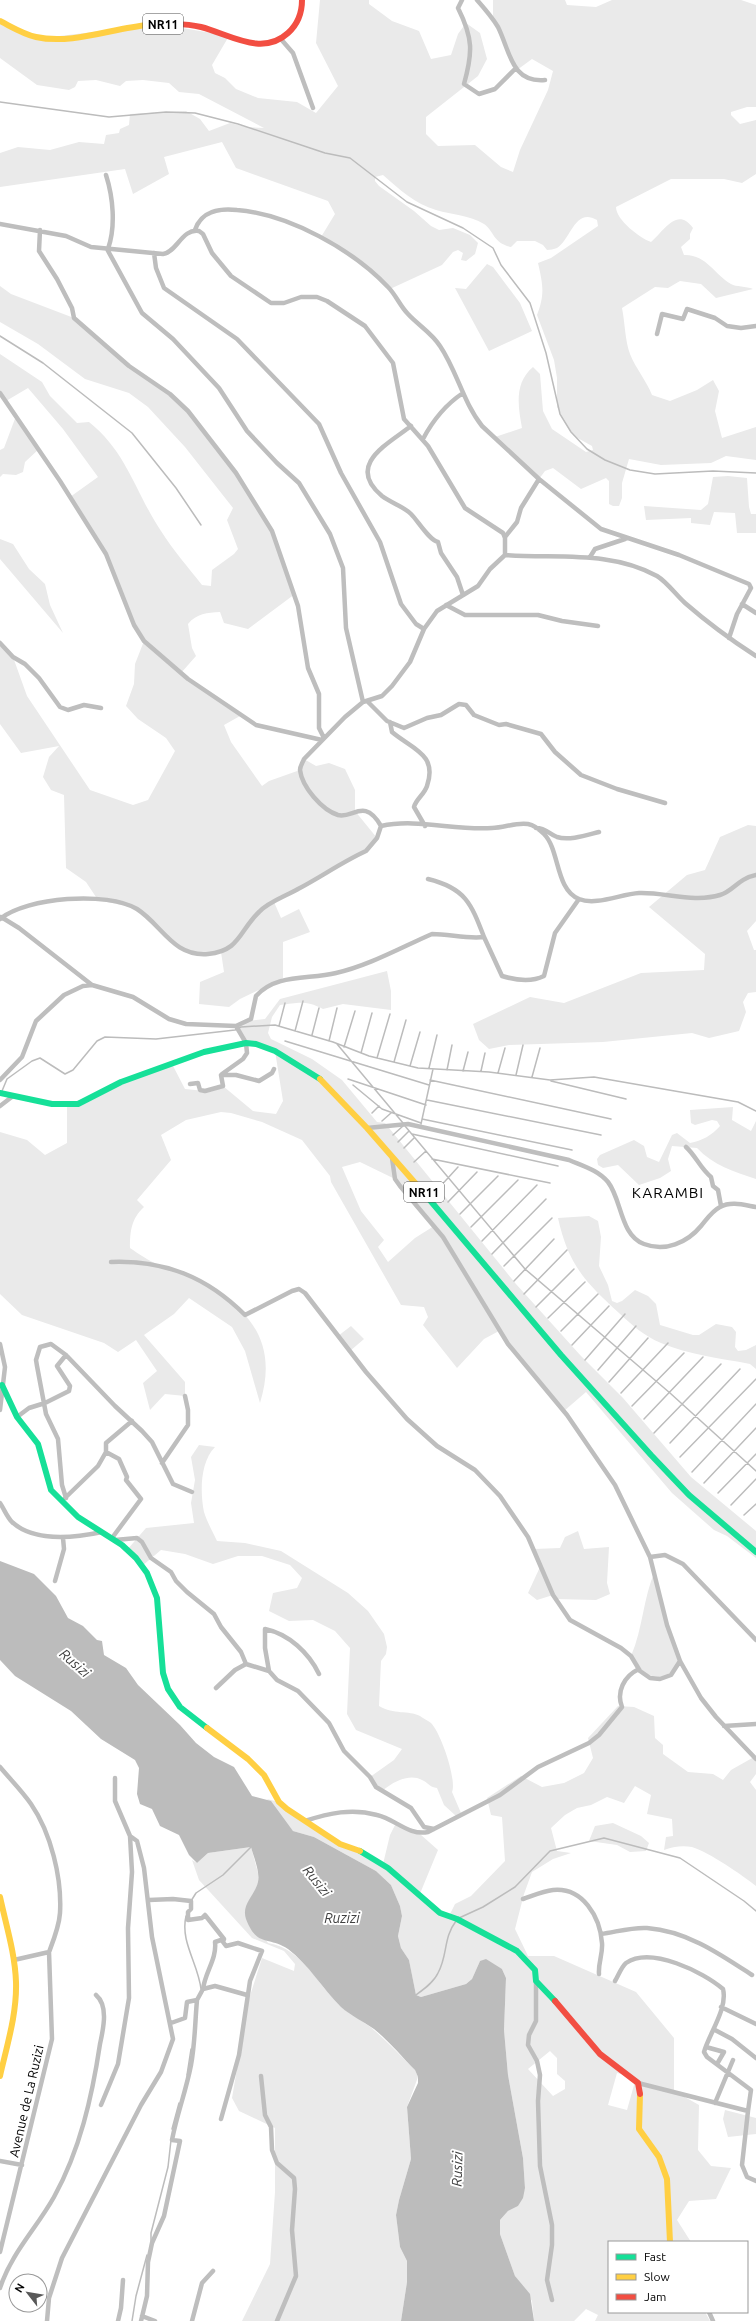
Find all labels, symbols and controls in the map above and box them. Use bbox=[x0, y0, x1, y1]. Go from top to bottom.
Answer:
road number: NR11 bbox=[143, 14, 183, 34]
road number: NR11 bbox=[404, 1182, 444, 1202]
district label: KARAMBI bbox=[632, 1184, 704, 1201]
water label: Rusizi bbox=[56, 1645, 94, 1681]
water label: Rusizi bbox=[300, 1862, 335, 1900]
water label: Ruzizi bbox=[324, 1910, 360, 1926]
street label: Avenue de La Ruzizi bbox=[6, 2044, 46, 2158]
water label: Rusizi bbox=[448, 2151, 466, 2187]
legend bbox=[608, 2241, 748, 2313]
text: Fast bbox=[644, 2250, 666, 2263]
text: Slow bbox=[644, 2270, 670, 2283]
north arrow bbox=[8, 2273, 48, 2313]
text: N bbox=[12, 2281, 27, 2294]
text: Jam bbox=[644, 2290, 666, 2303]

